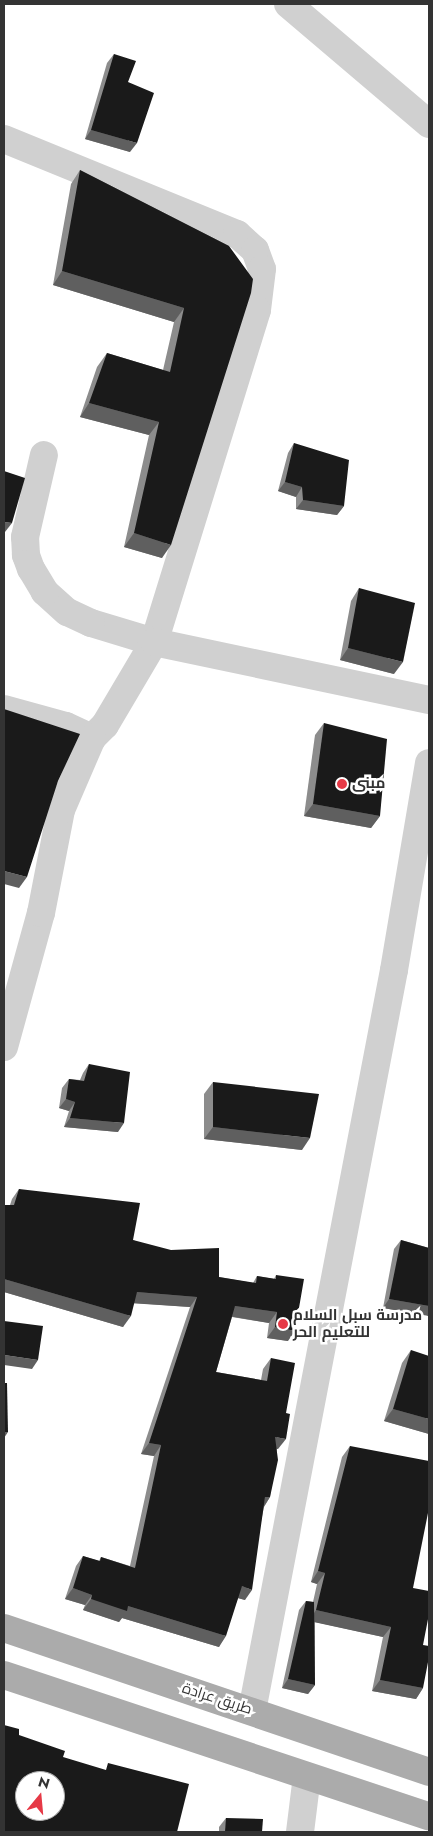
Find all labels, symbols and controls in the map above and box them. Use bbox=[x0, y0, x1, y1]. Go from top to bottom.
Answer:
place label: مبنى bbox=[352, 775, 385, 793]
marker: مبنى bbox=[336, 778, 348, 790]
place label: مدرسة سبل السلام للتعليم الحر bbox=[293, 1306, 422, 1341]
marker: مدرسة سبل السلام للتعليم الحر bbox=[277, 1318, 289, 1330]
street label: طريق عرادة bbox=[180, 1679, 254, 1719]
north arrow bbox=[15, 1771, 65, 1821]
text: N bbox=[36, 1771, 52, 1794]

